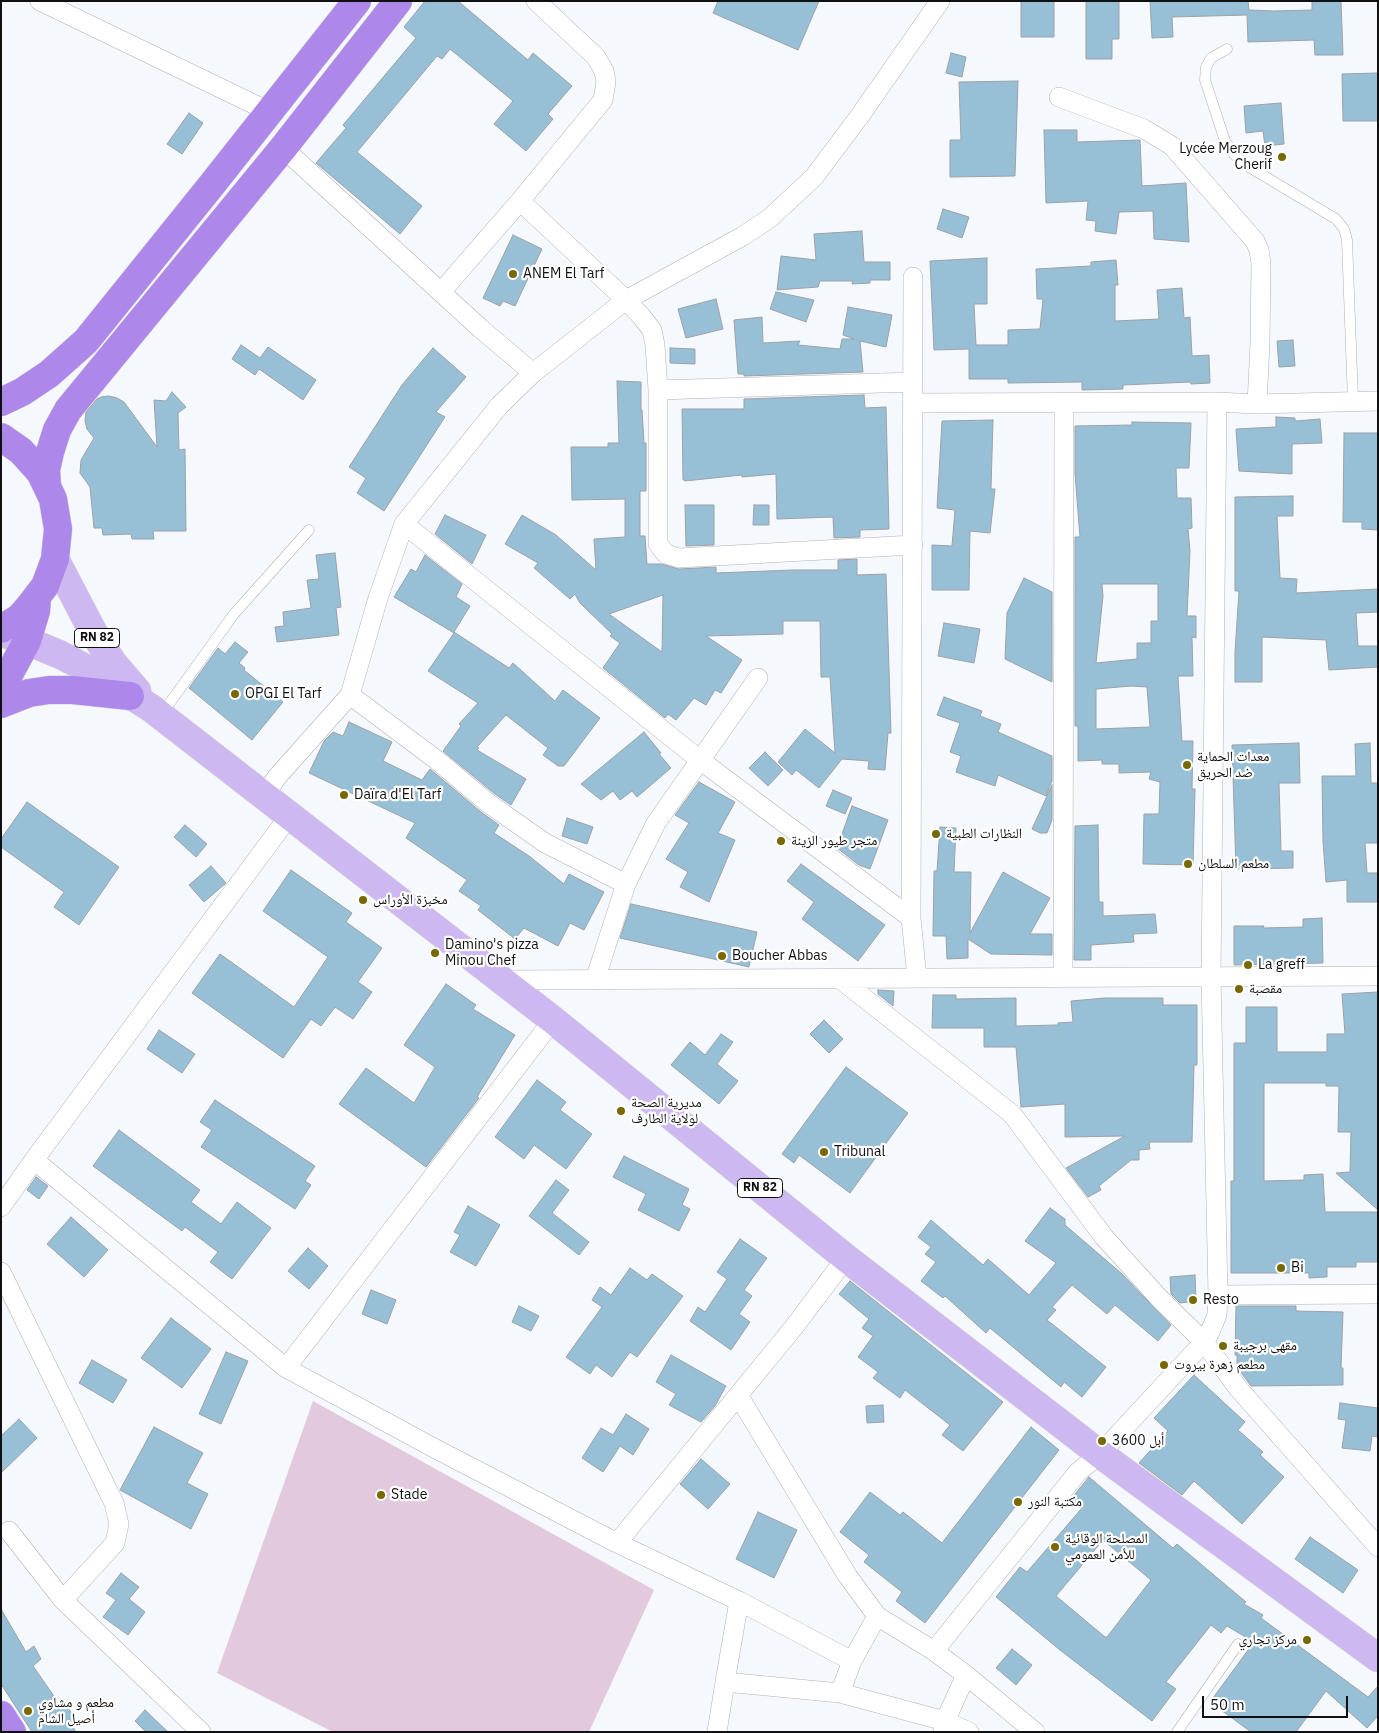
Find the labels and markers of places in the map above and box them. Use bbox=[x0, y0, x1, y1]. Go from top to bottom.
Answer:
place label: Lycée Merzoug Cherif bbox=[1179, 141, 1272, 174]
marker: Lycée Merzoug Cherif bbox=[1276, 151, 1288, 163]
place label: ANEM El Tarf bbox=[523, 266, 604, 282]
marker: ANEM El Tarf bbox=[507, 268, 519, 280]
place label: OPGI El Tarf bbox=[245, 686, 322, 702]
marker: OPGI El Tarf bbox=[229, 688, 241, 700]
place label: معدات الحماية ضد الحريق bbox=[1197, 749, 1269, 782]
marker: معدات الحماية ضد الحريق bbox=[1181, 759, 1193, 771]
place label: Daïra d'El Tarf bbox=[354, 787, 441, 803]
marker: Daïra d'El Tarf bbox=[338, 789, 350, 801]
place label: النظارات الطبية bbox=[946, 826, 1022, 842]
marker: النظارات الطبية bbox=[930, 828, 942, 840]
place label: متجر طيور الزينة bbox=[791, 833, 877, 849]
marker: متجر طيور الزينة bbox=[775, 835, 787, 847]
place label: مطعم السلطان bbox=[1198, 856, 1269, 872]
marker: مطعم السلطان bbox=[1182, 858, 1194, 870]
place label: مخبزة الأوراس bbox=[373, 892, 448, 908]
marker: مخبزة الأوراس bbox=[357, 894, 369, 906]
place label: Damino's pizza Minou Chef bbox=[445, 937, 539, 970]
marker: Damino's pizza Minou Chef bbox=[429, 947, 441, 959]
place label: Boucher Abbas bbox=[732, 948, 828, 964]
marker: Boucher Abbas bbox=[716, 950, 728, 962]
place label: La greff bbox=[1258, 957, 1305, 973]
marker: La greff bbox=[1242, 959, 1254, 971]
place label: مقصبة bbox=[1249, 981, 1282, 997]
marker: مقصبة bbox=[1233, 983, 1245, 995]
place label: مديرية الصحة لولاية الطارف bbox=[631, 1095, 702, 1128]
marker: مديرية الصحة لولاية الطارف bbox=[615, 1105, 627, 1117]
place label: Tribunal bbox=[834, 1144, 885, 1160]
marker: Tribunal bbox=[818, 1146, 830, 1158]
place label: Bi bbox=[1291, 1260, 1304, 1276]
marker: Bi bbox=[1275, 1262, 1287, 1274]
place label: Resto bbox=[1203, 1292, 1239, 1308]
marker: Resto bbox=[1187, 1294, 1199, 1306]
place label: مقهى برجيبة bbox=[1233, 1338, 1297, 1354]
marker: مقهى برجيبة bbox=[1217, 1340, 1229, 1352]
place label: مطعم زهرة بيروت bbox=[1174, 1357, 1265, 1373]
marker: مطعم زهرة بيروت bbox=[1158, 1359, 1170, 1371]
place label: أبل 3600 bbox=[1112, 1433, 1164, 1449]
marker: أبل 3600 bbox=[1096, 1435, 1108, 1447]
place label: Stade bbox=[391, 1487, 427, 1503]
marker: Stade bbox=[375, 1489, 387, 1501]
place label: مكتبة النور bbox=[1028, 1494, 1082, 1510]
marker: مكتبة النور bbox=[1012, 1496, 1024, 1508]
place label: المصلحة الوقائية للأمن العمومي bbox=[1065, 1531, 1148, 1564]
marker: المصلحة الوقائية للأمن العمومي bbox=[1049, 1541, 1061, 1553]
place label: مركز تجاري bbox=[1238, 1632, 1297, 1648]
marker: مركز تجاري bbox=[1301, 1634, 1313, 1646]
place label: مطعم و مشاوي أصيل الشام bbox=[38, 1695, 114, 1728]
marker: مطعم و مشاوي أصيل الشام bbox=[22, 1705, 34, 1717]

